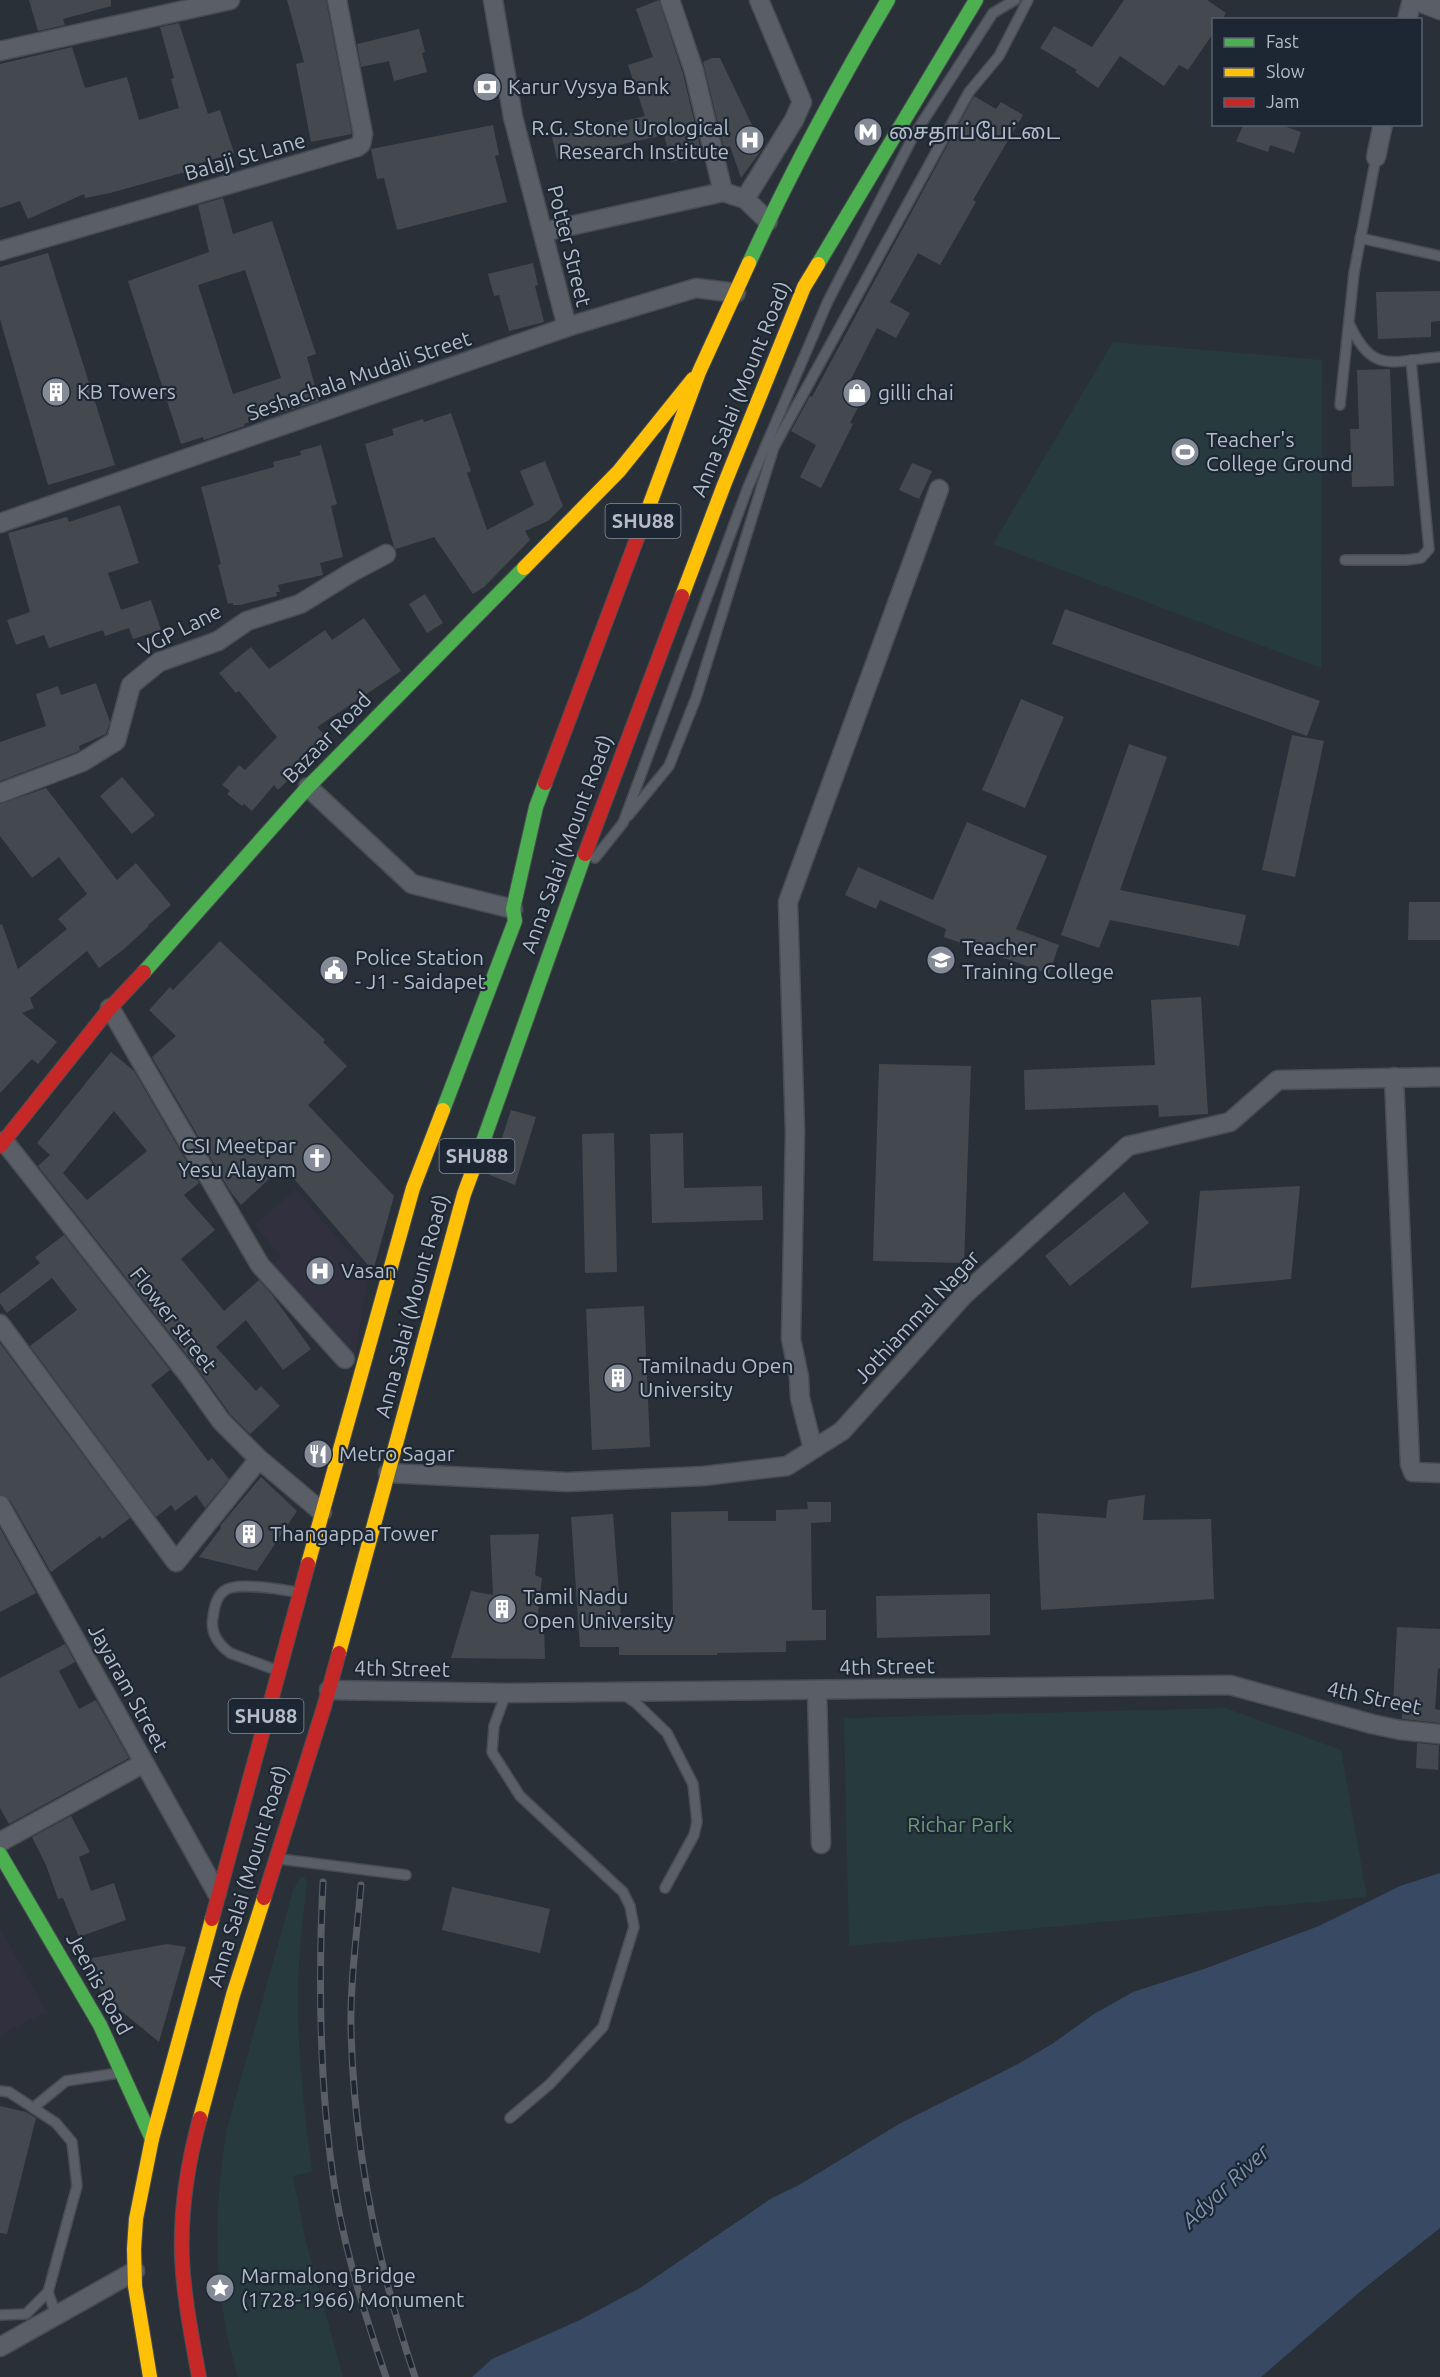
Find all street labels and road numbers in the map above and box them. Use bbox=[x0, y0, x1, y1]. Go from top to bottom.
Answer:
street label: Balaji St Lane bbox=[182, 127, 308, 185]
street label: Potter Street bbox=[543, 183, 597, 309]
street label: Anna Salai (Mount Road) bbox=[686, 277, 794, 500]
street label: Seshachala Mudali Street bbox=[243, 325, 474, 425]
road number: SHU88 bbox=[606, 504, 680, 538]
street label: VGP Lane bbox=[134, 598, 225, 660]
street label: Bazaar Road bbox=[277, 687, 375, 788]
street label: Anna Salai (Mount Road) bbox=[515, 731, 617, 956]
road number: SHU88 bbox=[440, 1139, 514, 1173]
street label: Anna Salai (Mount Road) bbox=[370, 1191, 452, 1420]
street label: Jothiammal Nagar bbox=[849, 1245, 984, 1388]
street label: Flower street bbox=[125, 1262, 222, 1376]
street label: Jayaram Street bbox=[84, 1619, 174, 1756]
street label: 4th Street bbox=[839, 1653, 935, 1679]
street label: 4th Street bbox=[354, 1655, 450, 1681]
street label: 4th Street bbox=[1325, 1675, 1423, 1719]
road number: SHU88 bbox=[228, 1699, 304, 1733]
street label: Anna Salai (Mount Road) bbox=[202, 1762, 292, 1989]
street label: Jeenis Road bbox=[62, 1928, 138, 2039]

